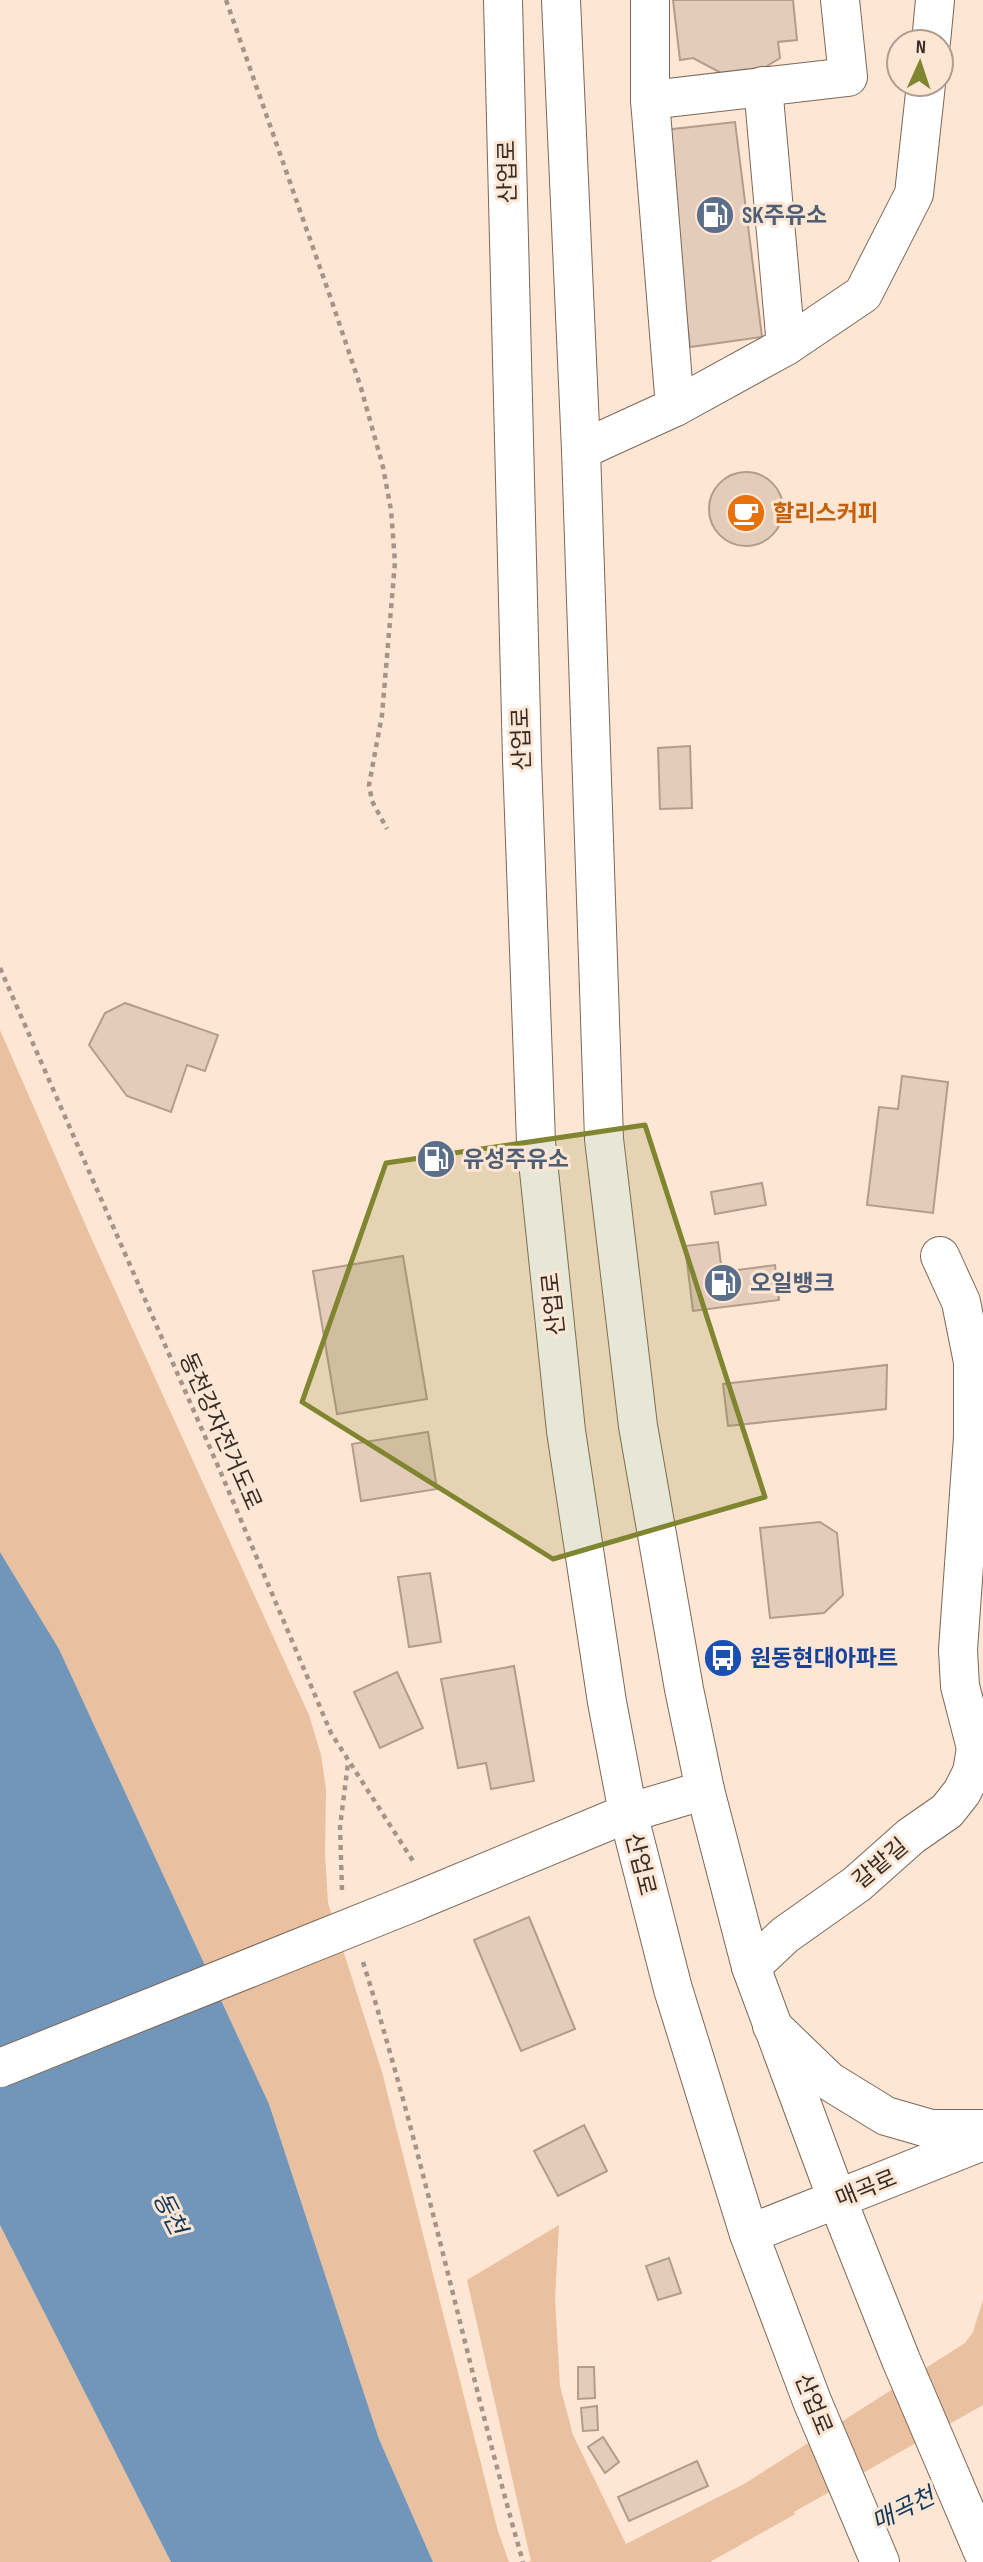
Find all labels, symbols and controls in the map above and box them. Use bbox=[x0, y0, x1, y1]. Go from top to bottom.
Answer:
north arrow bbox=[885, 28, 955, 98]
text: N bbox=[915, 36, 926, 59]
street label: 산업로 bbox=[493, 140, 523, 204]
fuel station icon: SK주유소 bbox=[694, 194, 736, 236]
place label: SK주유소 bbox=[742, 202, 827, 230]
cafe icon: 할리스커피 bbox=[725, 492, 767, 534]
place label: 할리스커피 bbox=[773, 500, 879, 528]
street label: 산업로 bbox=[507, 707, 537, 771]
fuel station icon: 유성주유소 bbox=[415, 1138, 457, 1180]
place label: 유성주유소 bbox=[463, 1146, 569, 1174]
fuel station icon: 오일뱅크 bbox=[702, 1262, 744, 1304]
place label: 오일뱅크 bbox=[750, 1270, 835, 1298]
street label: 산업로 bbox=[537, 1271, 571, 1337]
street label: 동천강자전거도로 bbox=[173, 1348, 267, 1514]
bus stop icon: 원동현대아파트 bbox=[702, 1637, 744, 1679]
place label: 원동현대아파트 bbox=[750, 1645, 898, 1673]
street label: 산업로 bbox=[619, 1830, 661, 1898]
street label: 갈밭길 bbox=[847, 1833, 914, 1895]
street label: 매곡로 bbox=[832, 2164, 901, 2214]
water label: 동천 bbox=[147, 2187, 194, 2242]
street label: 산업로 bbox=[788, 2370, 838, 2439]
water label: 매곡천 bbox=[867, 2481, 942, 2537]

